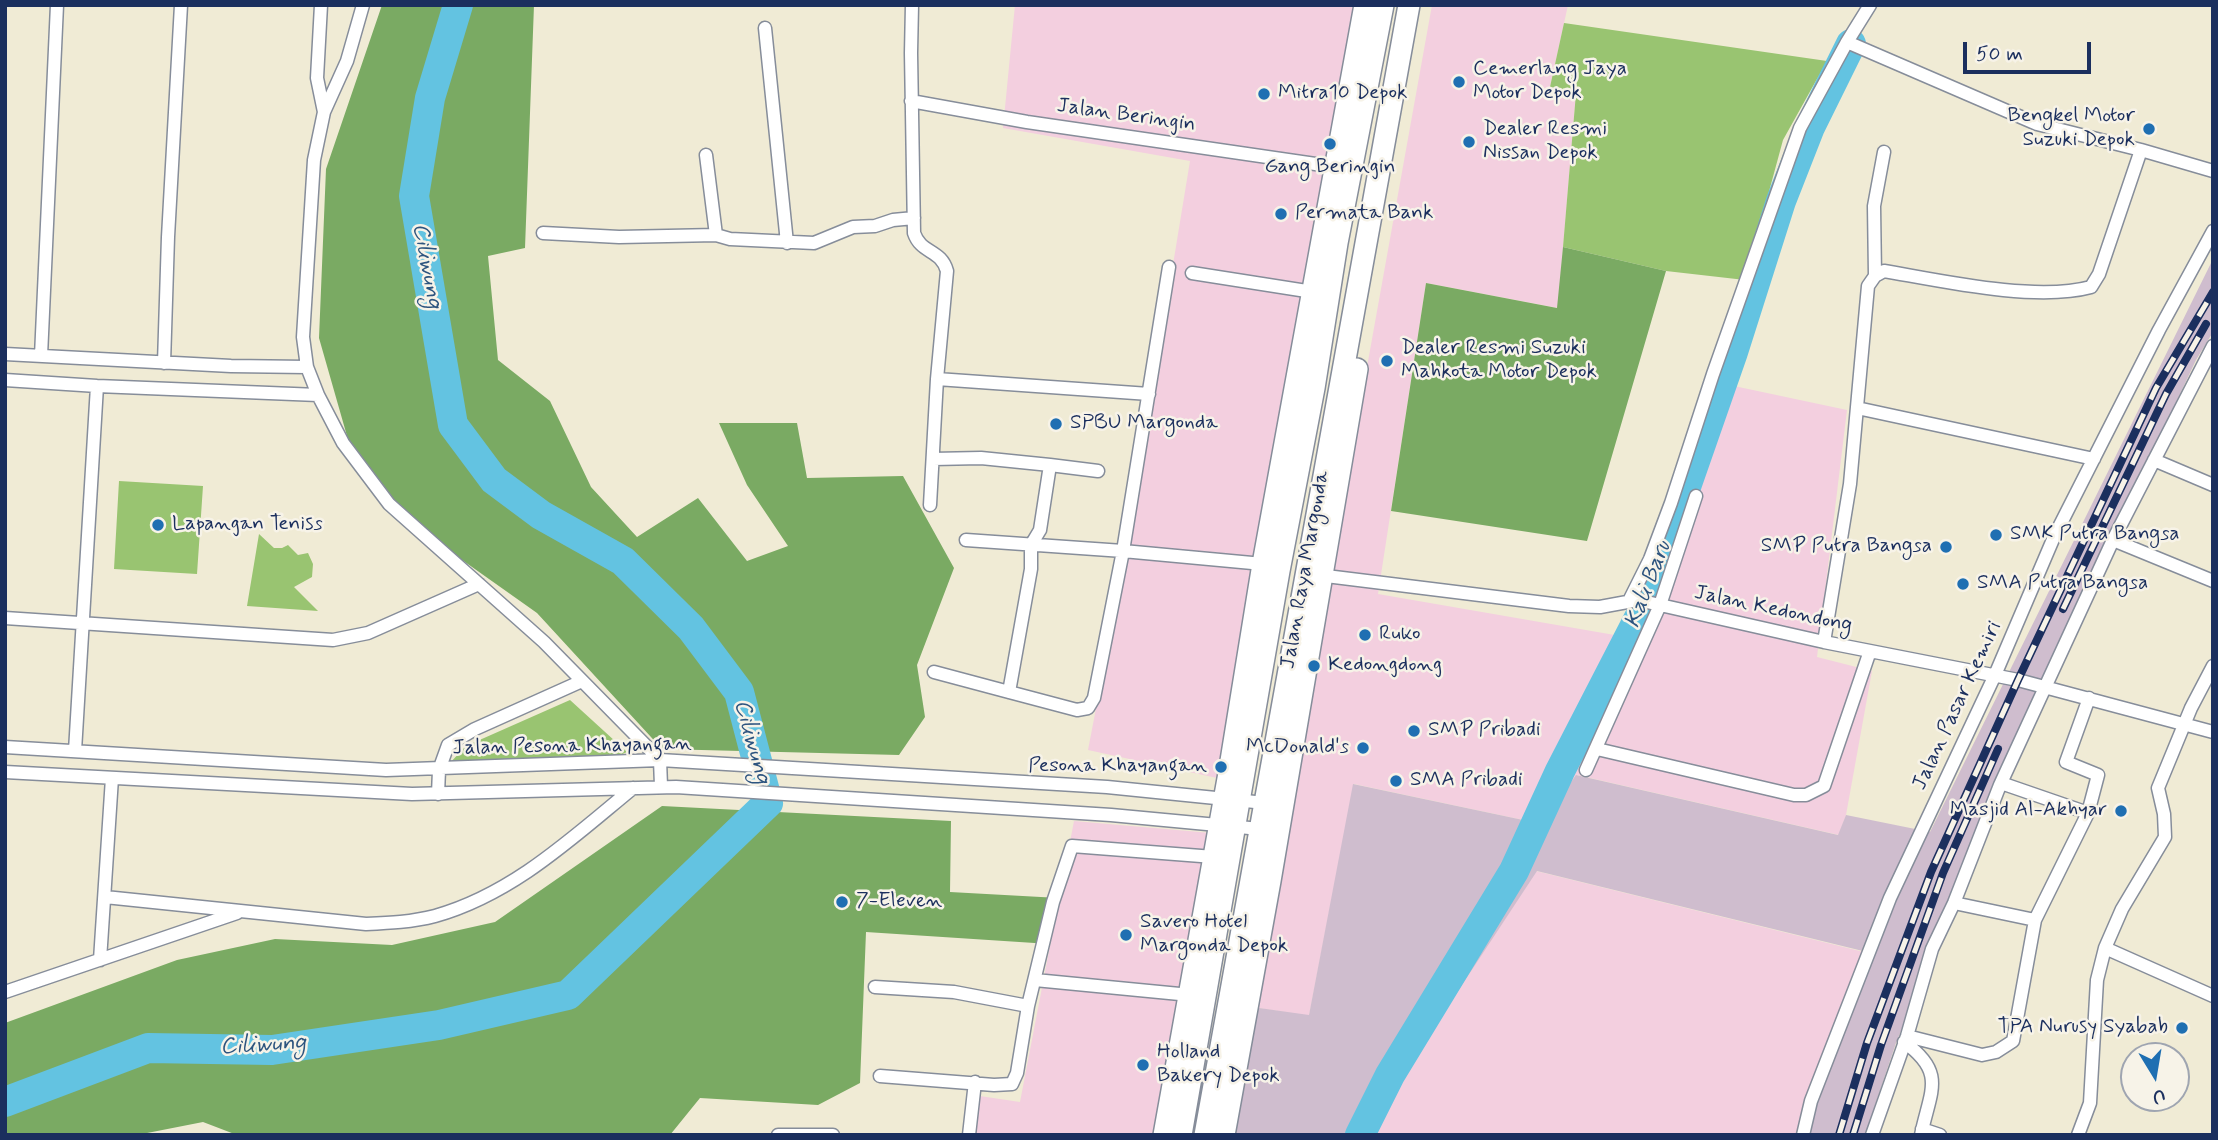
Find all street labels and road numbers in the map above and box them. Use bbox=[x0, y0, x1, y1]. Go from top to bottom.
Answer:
street label: Jalan Beringin bbox=[1055, 94, 1197, 138]
street label: Jalan Raya Margonda bbox=[1276, 469, 1336, 671]
street label: Jalan Kedondong bbox=[1692, 581, 1854, 639]
street label: Jalan Pasar Kemiri bbox=[1908, 618, 2008, 794]
street label: Jalan Pesona Khayangan bbox=[452, 732, 692, 762]

